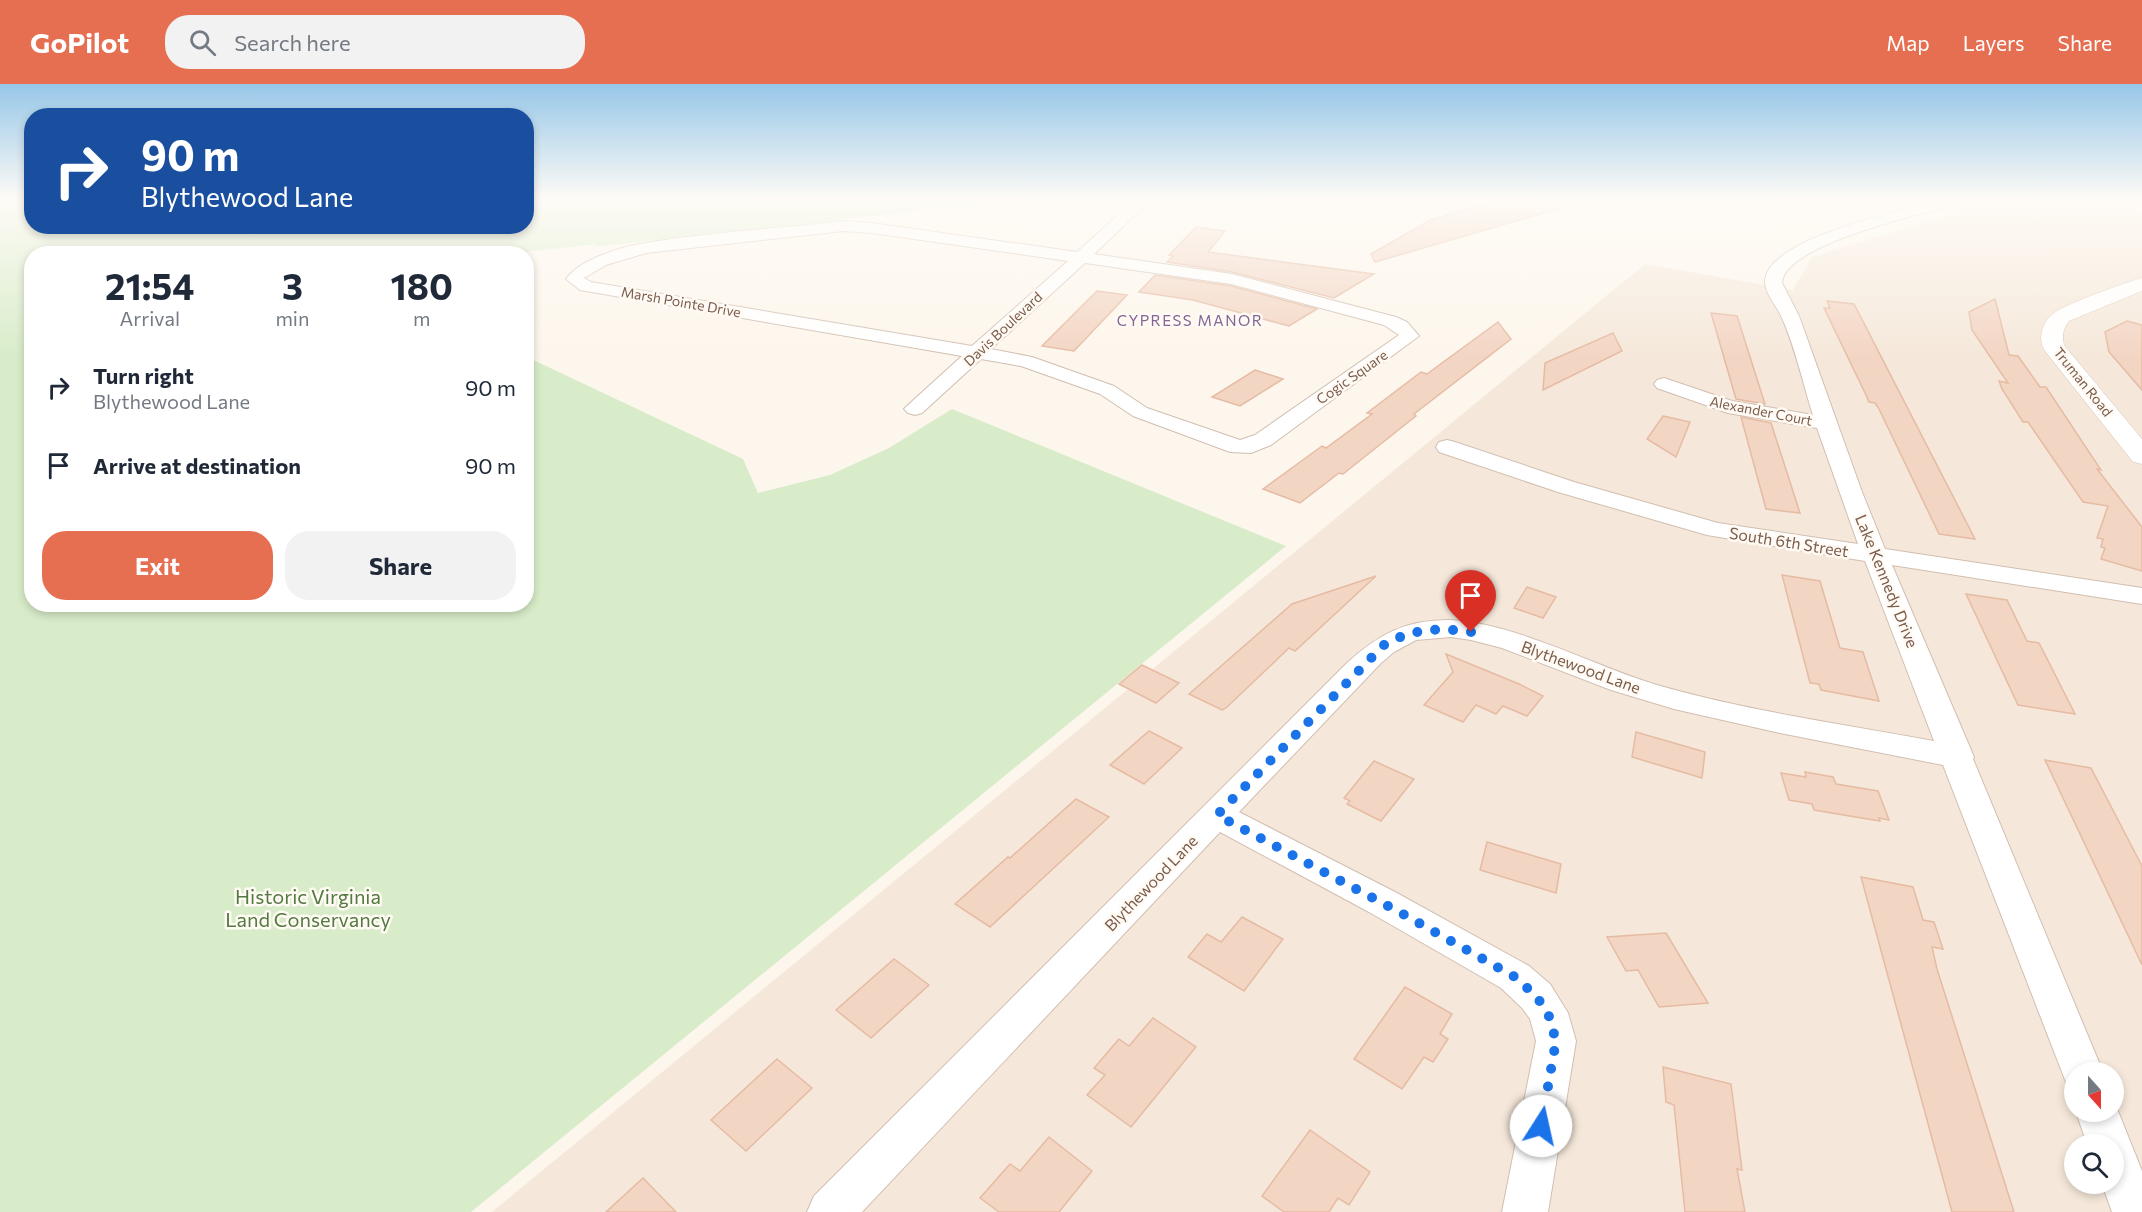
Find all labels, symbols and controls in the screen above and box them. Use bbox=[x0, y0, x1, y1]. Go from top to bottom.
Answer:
search box bbox=[165, 15, 585, 69]
text: GoPilot bbox=[30, 25, 129, 59]
icon: search bbox=[186, 26, 219, 59]
text: Search here bbox=[234, 29, 351, 56]
text: Map bbox=[1886, 30, 1930, 55]
text: Layers bbox=[1963, 30, 2025, 55]
text: Share bbox=[2058, 30, 2112, 55]
text: 90 m bbox=[141, 128, 240, 180]
icon: right bbox=[42, 132, 120, 210]
text: Blythewood Lane bbox=[141, 180, 353, 213]
text: 21:54 bbox=[105, 263, 194, 307]
text: 3 bbox=[282, 263, 303, 307]
text: 180 bbox=[390, 263, 453, 307]
street label: Marsh Pointe Drive bbox=[620, 283, 742, 320]
street label: Davis Boulevard bbox=[960, 288, 1045, 369]
text: Arrival bbox=[119, 306, 180, 330]
text: min bbox=[275, 306, 309, 330]
text: m bbox=[413, 306, 430, 330]
district label: CYPRESS MANOR bbox=[1117, 311, 1263, 329]
street label: Truman Road bbox=[2050, 344, 2116, 420]
street label: Cogic Square bbox=[1313, 346, 1391, 407]
text: Turn right bbox=[93, 362, 194, 389]
icon: right bbox=[42, 371, 75, 404]
text: 90 m bbox=[465, 374, 516, 401]
text: Blythewood Lane bbox=[93, 389, 250, 413]
street label: Alexander Court bbox=[1708, 392, 1814, 429]
icon: arrive bbox=[42, 449, 75, 482]
text: Arrive at destination bbox=[93, 452, 301, 479]
text: 90 m bbox=[465, 452, 516, 479]
street label: Lake Kennedy Drive bbox=[1852, 511, 1923, 650]
street label: South 6th Street bbox=[1728, 523, 1850, 560]
button: Exit bbox=[42, 531, 273, 600]
button: Share bbox=[285, 531, 516, 600]
pin bbox=[1445, 570, 1496, 632]
icon: arrive bbox=[1454, 579, 1487, 612]
street label: Blythewood Lane bbox=[1519, 636, 1643, 697]
street label: Blythewood Lane bbox=[1100, 831, 1201, 934]
park label: Historic Virginia Land Conservancy bbox=[225, 884, 391, 931]
north arrow bbox=[2064, 1062, 2124, 1122]
map controls bbox=[2064, 1062, 2124, 1194]
position arrow bbox=[1509, 1094, 1573, 1158]
button: search bbox=[2064, 1134, 2124, 1194]

